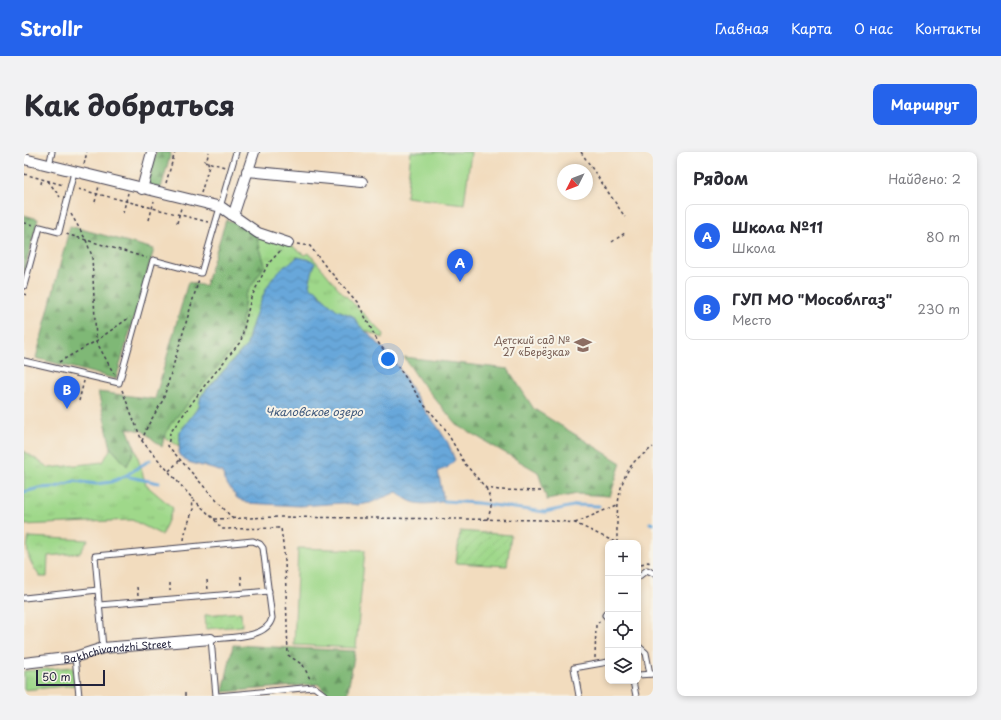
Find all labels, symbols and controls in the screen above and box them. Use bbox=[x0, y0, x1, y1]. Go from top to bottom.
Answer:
text: Strollr bbox=[20, 14, 83, 42]
text: Главная bbox=[715, 18, 769, 39]
text: Карта bbox=[791, 18, 832, 39]
text: О нас bbox=[854, 18, 893, 39]
text: Контакты bbox=[915, 18, 981, 39]
text: Как добраться bbox=[24, 83, 235, 126]
button: Маршрут bbox=[873, 84, 977, 125]
north arrow bbox=[557, 164, 593, 200]
text: Рядом bbox=[693, 165, 748, 191]
text: Найдено: 2 bbox=[888, 169, 961, 188]
text: Школа №11 bbox=[732, 215, 823, 238]
text: A bbox=[702, 227, 712, 246]
text: 80 m bbox=[926, 227, 960, 246]
text: Школа bbox=[732, 238, 776, 257]
pin: A bbox=[447, 249, 473, 282]
text: ГУП МО "Мособлгаз" bbox=[732, 287, 892, 310]
text: B bbox=[703, 299, 711, 318]
text: 230 m bbox=[918, 299, 960, 318]
text: Место bbox=[732, 310, 772, 329]
place label: Детский сад № 27 «Берёзка» bbox=[494, 332, 570, 359]
school or university icon: Детский сад № 27 «Берёзка» bbox=[573, 335, 593, 355]
your location bbox=[378, 349, 398, 369]
pin: B bbox=[54, 376, 80, 409]
water label: Чкаловское озеро bbox=[265, 403, 364, 420]
map controls bbox=[605, 540, 641, 684]
button: + bbox=[605, 540, 641, 576]
button: − bbox=[605, 576, 641, 612]
button: locate bbox=[605, 612, 641, 648]
street label: Bakhchivandzhi Street bbox=[62, 635, 172, 666]
button: layers bbox=[605, 648, 641, 684]
scale bar bbox=[36, 668, 105, 687]
text: 50 m bbox=[42, 668, 71, 685]

